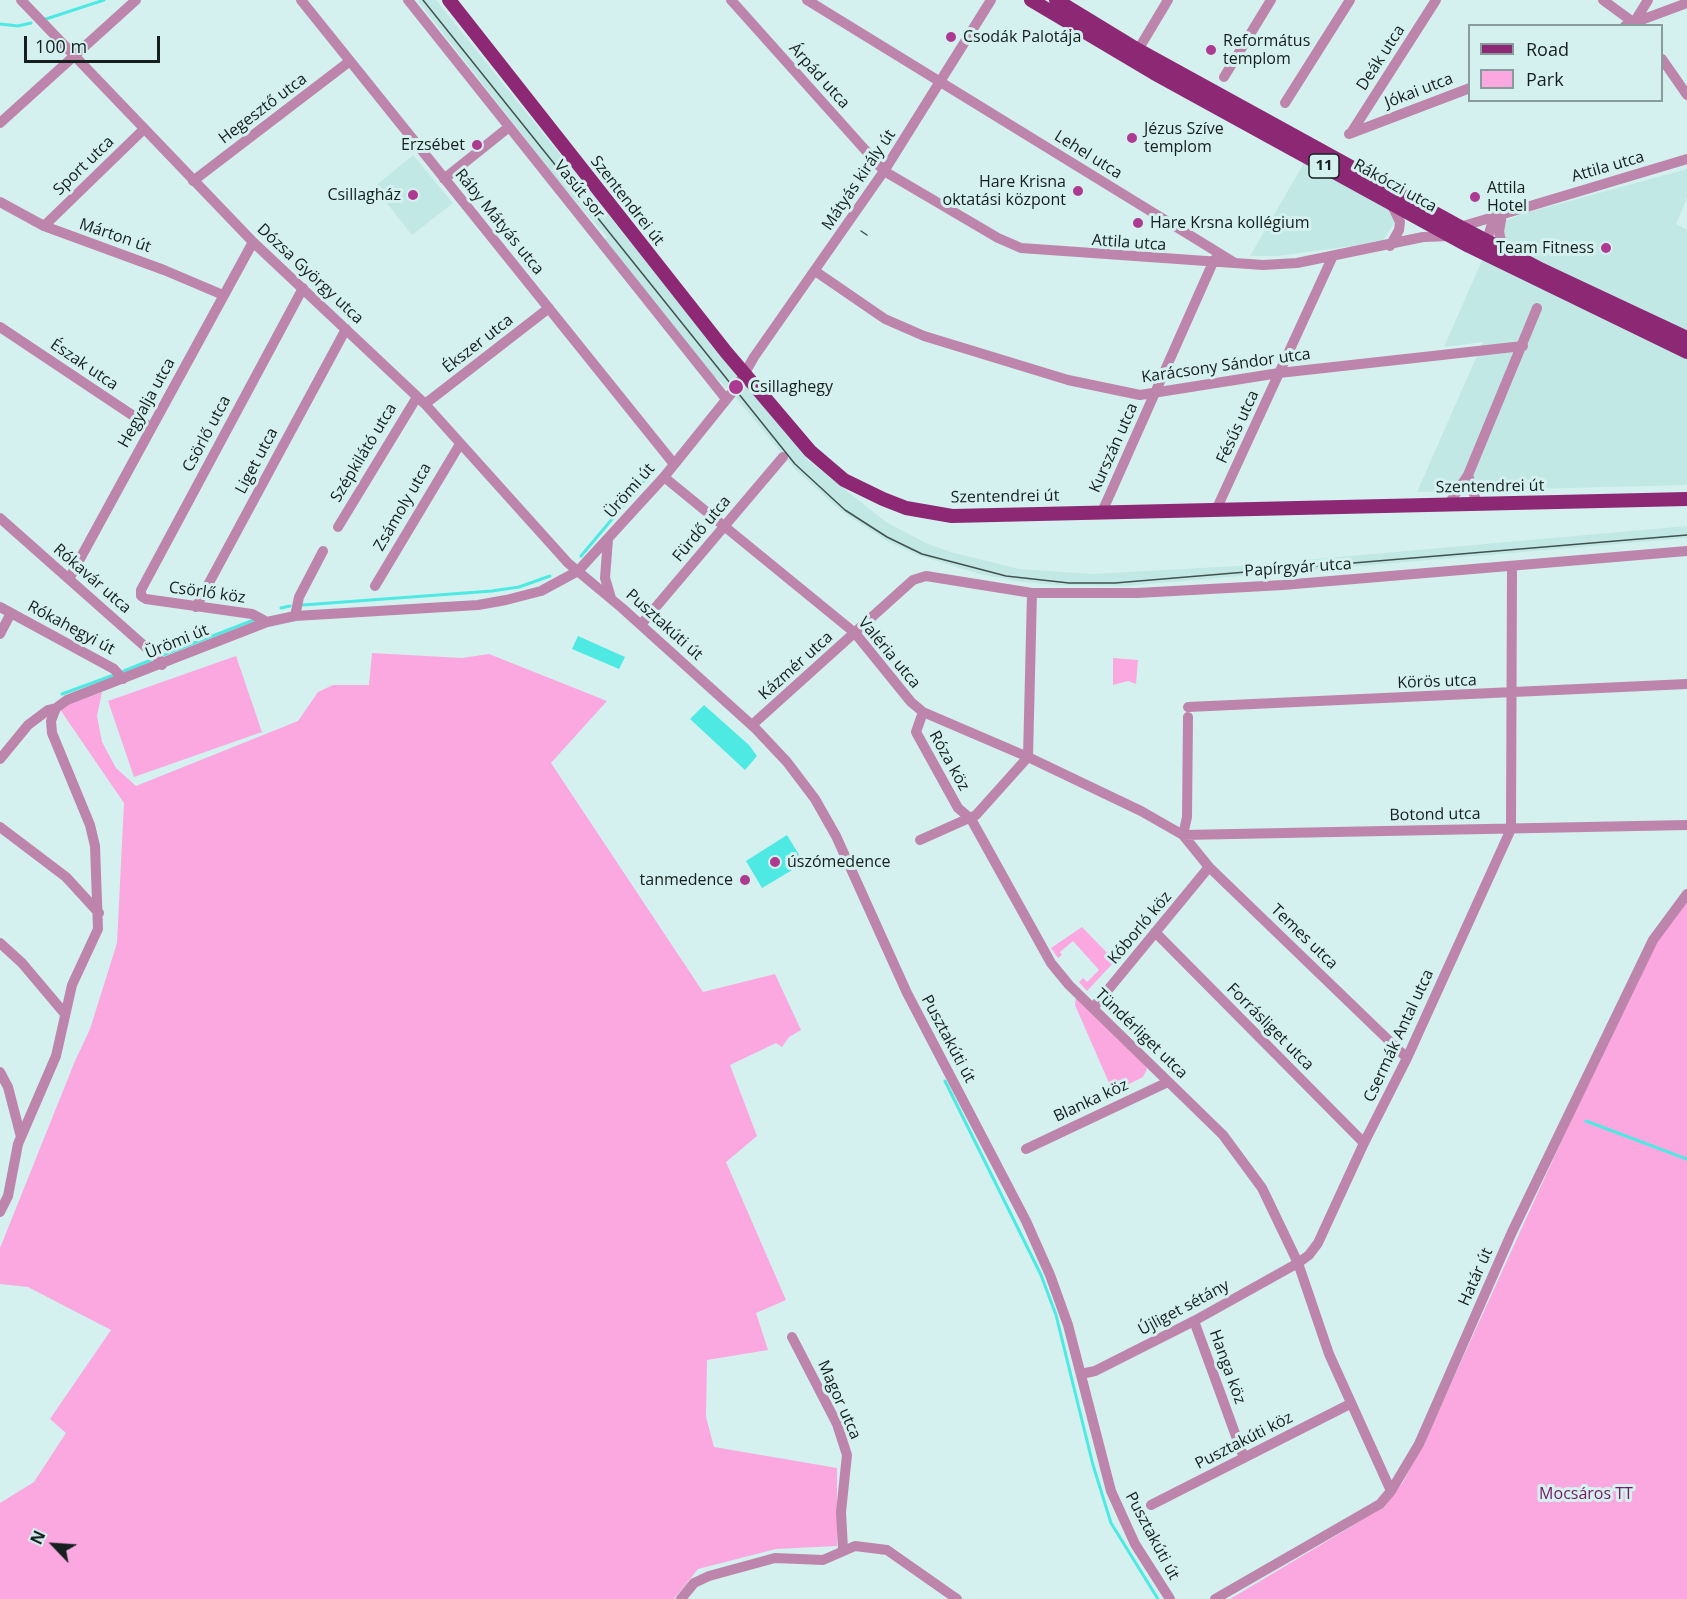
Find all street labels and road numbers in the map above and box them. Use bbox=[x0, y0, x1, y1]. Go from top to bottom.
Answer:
street label: Deák utca bbox=[1353, 22, 1409, 94]
street label: Árpád utca bbox=[785, 39, 853, 113]
street label: Jókai utca bbox=[1382, 69, 1456, 113]
street label: Hegesztő utca bbox=[215, 70, 311, 148]
street label: Mátyás király út bbox=[818, 126, 900, 234]
street label: Lehel utca bbox=[1051, 127, 1125, 183]
street label: Sport utca bbox=[50, 132, 118, 200]
street label: Attila utca bbox=[1569, 147, 1647, 187]
street label: Szentendrei út bbox=[586, 152, 668, 250]
road number: 11 bbox=[1309, 154, 1339, 178]
street label: Rákóczi utca bbox=[1350, 155, 1440, 217]
street label: Vasút sor bbox=[550, 157, 608, 223]
street label: Ráby Mátyás utca bbox=[450, 165, 548, 279]
street label: Márton út bbox=[77, 215, 153, 257]
street label: Dózsa György utca bbox=[253, 220, 367, 328]
street label: Attila utca bbox=[1091, 231, 1167, 255]
street label: Ékszer utca bbox=[439, 311, 517, 377]
street label: Észak utca bbox=[46, 335, 122, 395]
street label: Karácsony Sándor utca bbox=[1140, 345, 1312, 387]
street label: Hegyalja utca bbox=[114, 355, 180, 451]
street label: Fésűs utca bbox=[1213, 387, 1263, 467]
street label: Csörlő utca bbox=[179, 393, 235, 475]
street label: Szépkilátó utca bbox=[327, 400, 401, 506]
street label: Kurszán utca bbox=[1086, 400, 1142, 496]
street label: Liget utca bbox=[232, 425, 282, 497]
street label: Zsámoly utca bbox=[370, 460, 436, 554]
street label: Ürömi út bbox=[601, 460, 659, 522]
street label: Szentendrei út bbox=[1436, 476, 1544, 498]
street label: Szentendrei út bbox=[951, 486, 1059, 508]
street label: Fürdő utca bbox=[669, 492, 735, 566]
street label: Rókavár utca bbox=[49, 540, 135, 618]
street label: Papírgyár utca bbox=[1244, 555, 1352, 581]
street label: Csörlő köz bbox=[167, 578, 247, 608]
street label: Pusztakúti út bbox=[622, 585, 706, 665]
street label: Rókahegyi út bbox=[24, 597, 118, 659]
street label: Valéria utca bbox=[854, 613, 924, 693]
street label: Ürömi út bbox=[143, 621, 211, 663]
street label: Kázmér utca bbox=[755, 628, 837, 704]
street label: Körös utca bbox=[1397, 671, 1477, 693]
street label: Róza köz bbox=[925, 728, 973, 794]
street label: Botond utca bbox=[1389, 805, 1481, 825]
street label: Kóborló köz bbox=[1104, 888, 1176, 968]
street label: Temes utca bbox=[1267, 900, 1341, 974]
street label: Csermák Antal utca bbox=[1360, 967, 1438, 1105]
street label: Forrásliget utca bbox=[1222, 979, 1318, 1075]
street label: Tündérliget utca bbox=[1091, 985, 1191, 1083]
street label: Pusztakúti út bbox=[917, 992, 979, 1086]
street label: Blanka köz bbox=[1051, 1075, 1131, 1127]
street label: Határ út bbox=[1455, 1245, 1497, 1309]
street label: Újliget sétány bbox=[1135, 1276, 1233, 1340]
street label: Hanga köz bbox=[1205, 1327, 1249, 1407]
street label: Magor utca bbox=[813, 1358, 865, 1442]
street label: Pusztakúti köz bbox=[1192, 1408, 1296, 1474]
street label: Pusztakúti út bbox=[1121, 1489, 1183, 1583]

